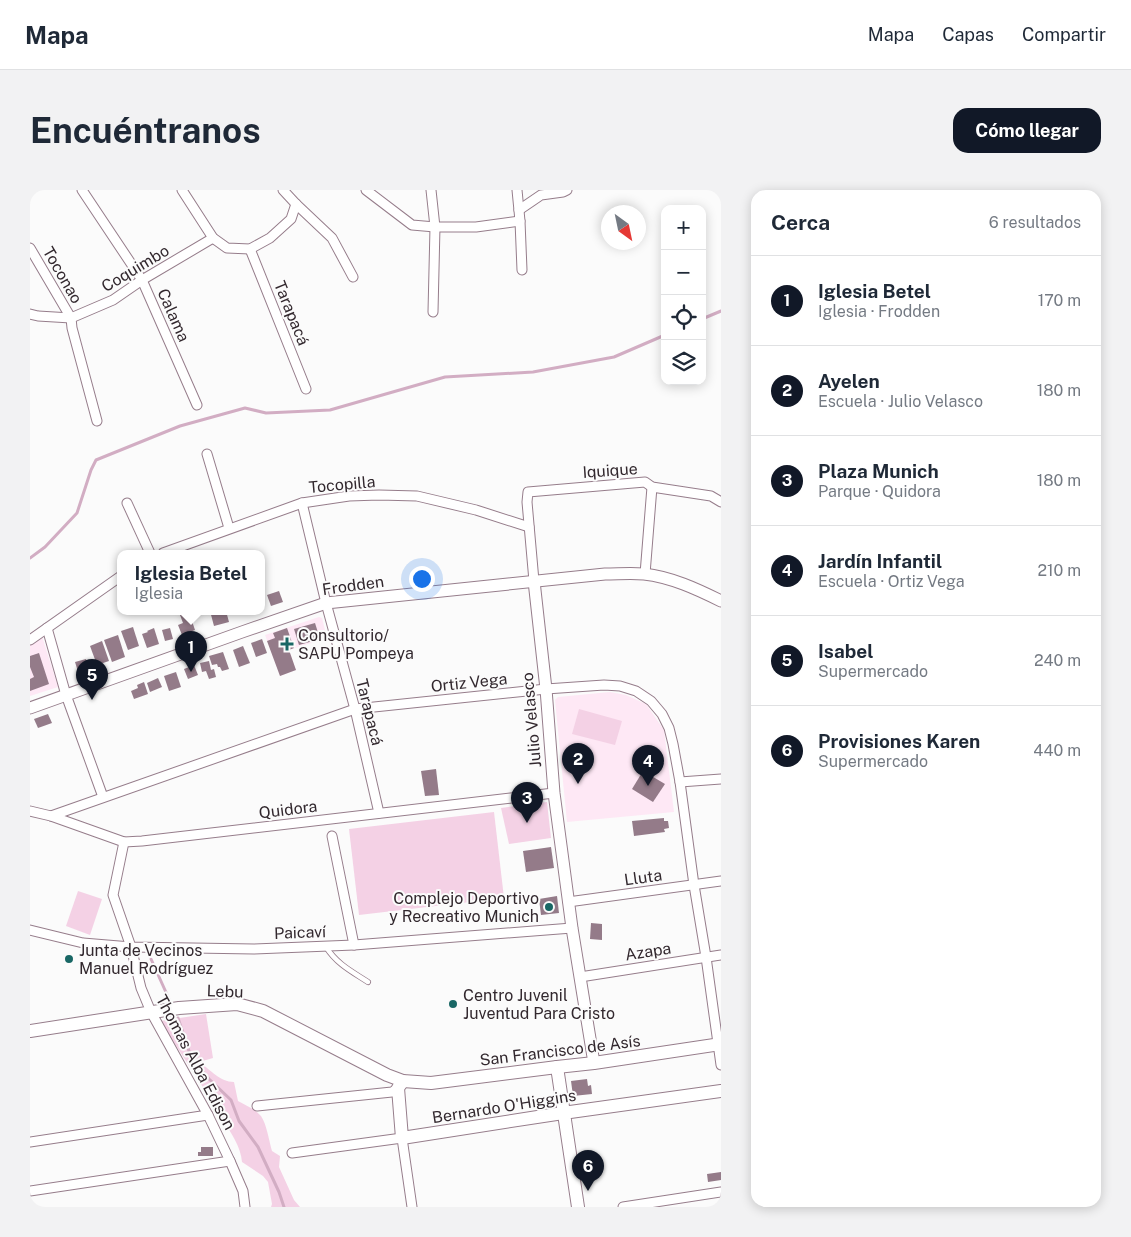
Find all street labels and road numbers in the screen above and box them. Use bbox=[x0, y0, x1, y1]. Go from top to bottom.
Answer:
street label: Coquimbo bbox=[98, 241, 172, 296]
street label: Toconao bbox=[39, 244, 86, 307]
street label: Tarapacá bbox=[270, 278, 313, 348]
street label: Calama bbox=[153, 286, 194, 345]
street label: Iquique bbox=[582, 459, 638, 482]
street label: Tocopilla bbox=[308, 472, 376, 497]
street label: Frodden bbox=[321, 572, 385, 599]
street label: Ortiz Vega bbox=[430, 669, 508, 696]
street label: Julio Velasco bbox=[518, 672, 545, 768]
street label: Tarapacá bbox=[352, 677, 387, 747]
street label: Quidora bbox=[258, 796, 318, 823]
street label: Lluta bbox=[623, 865, 663, 890]
street label: Paicaví bbox=[274, 922, 327, 943]
street label: Azapa bbox=[624, 938, 672, 964]
street label: Lebu bbox=[206, 981, 244, 1002]
street label: Thomas Alba Edison bbox=[152, 991, 239, 1133]
street label: San Francisco de Asís bbox=[479, 1031, 641, 1070]
street label: Bernardo O'Higgins bbox=[431, 1086, 577, 1127]

